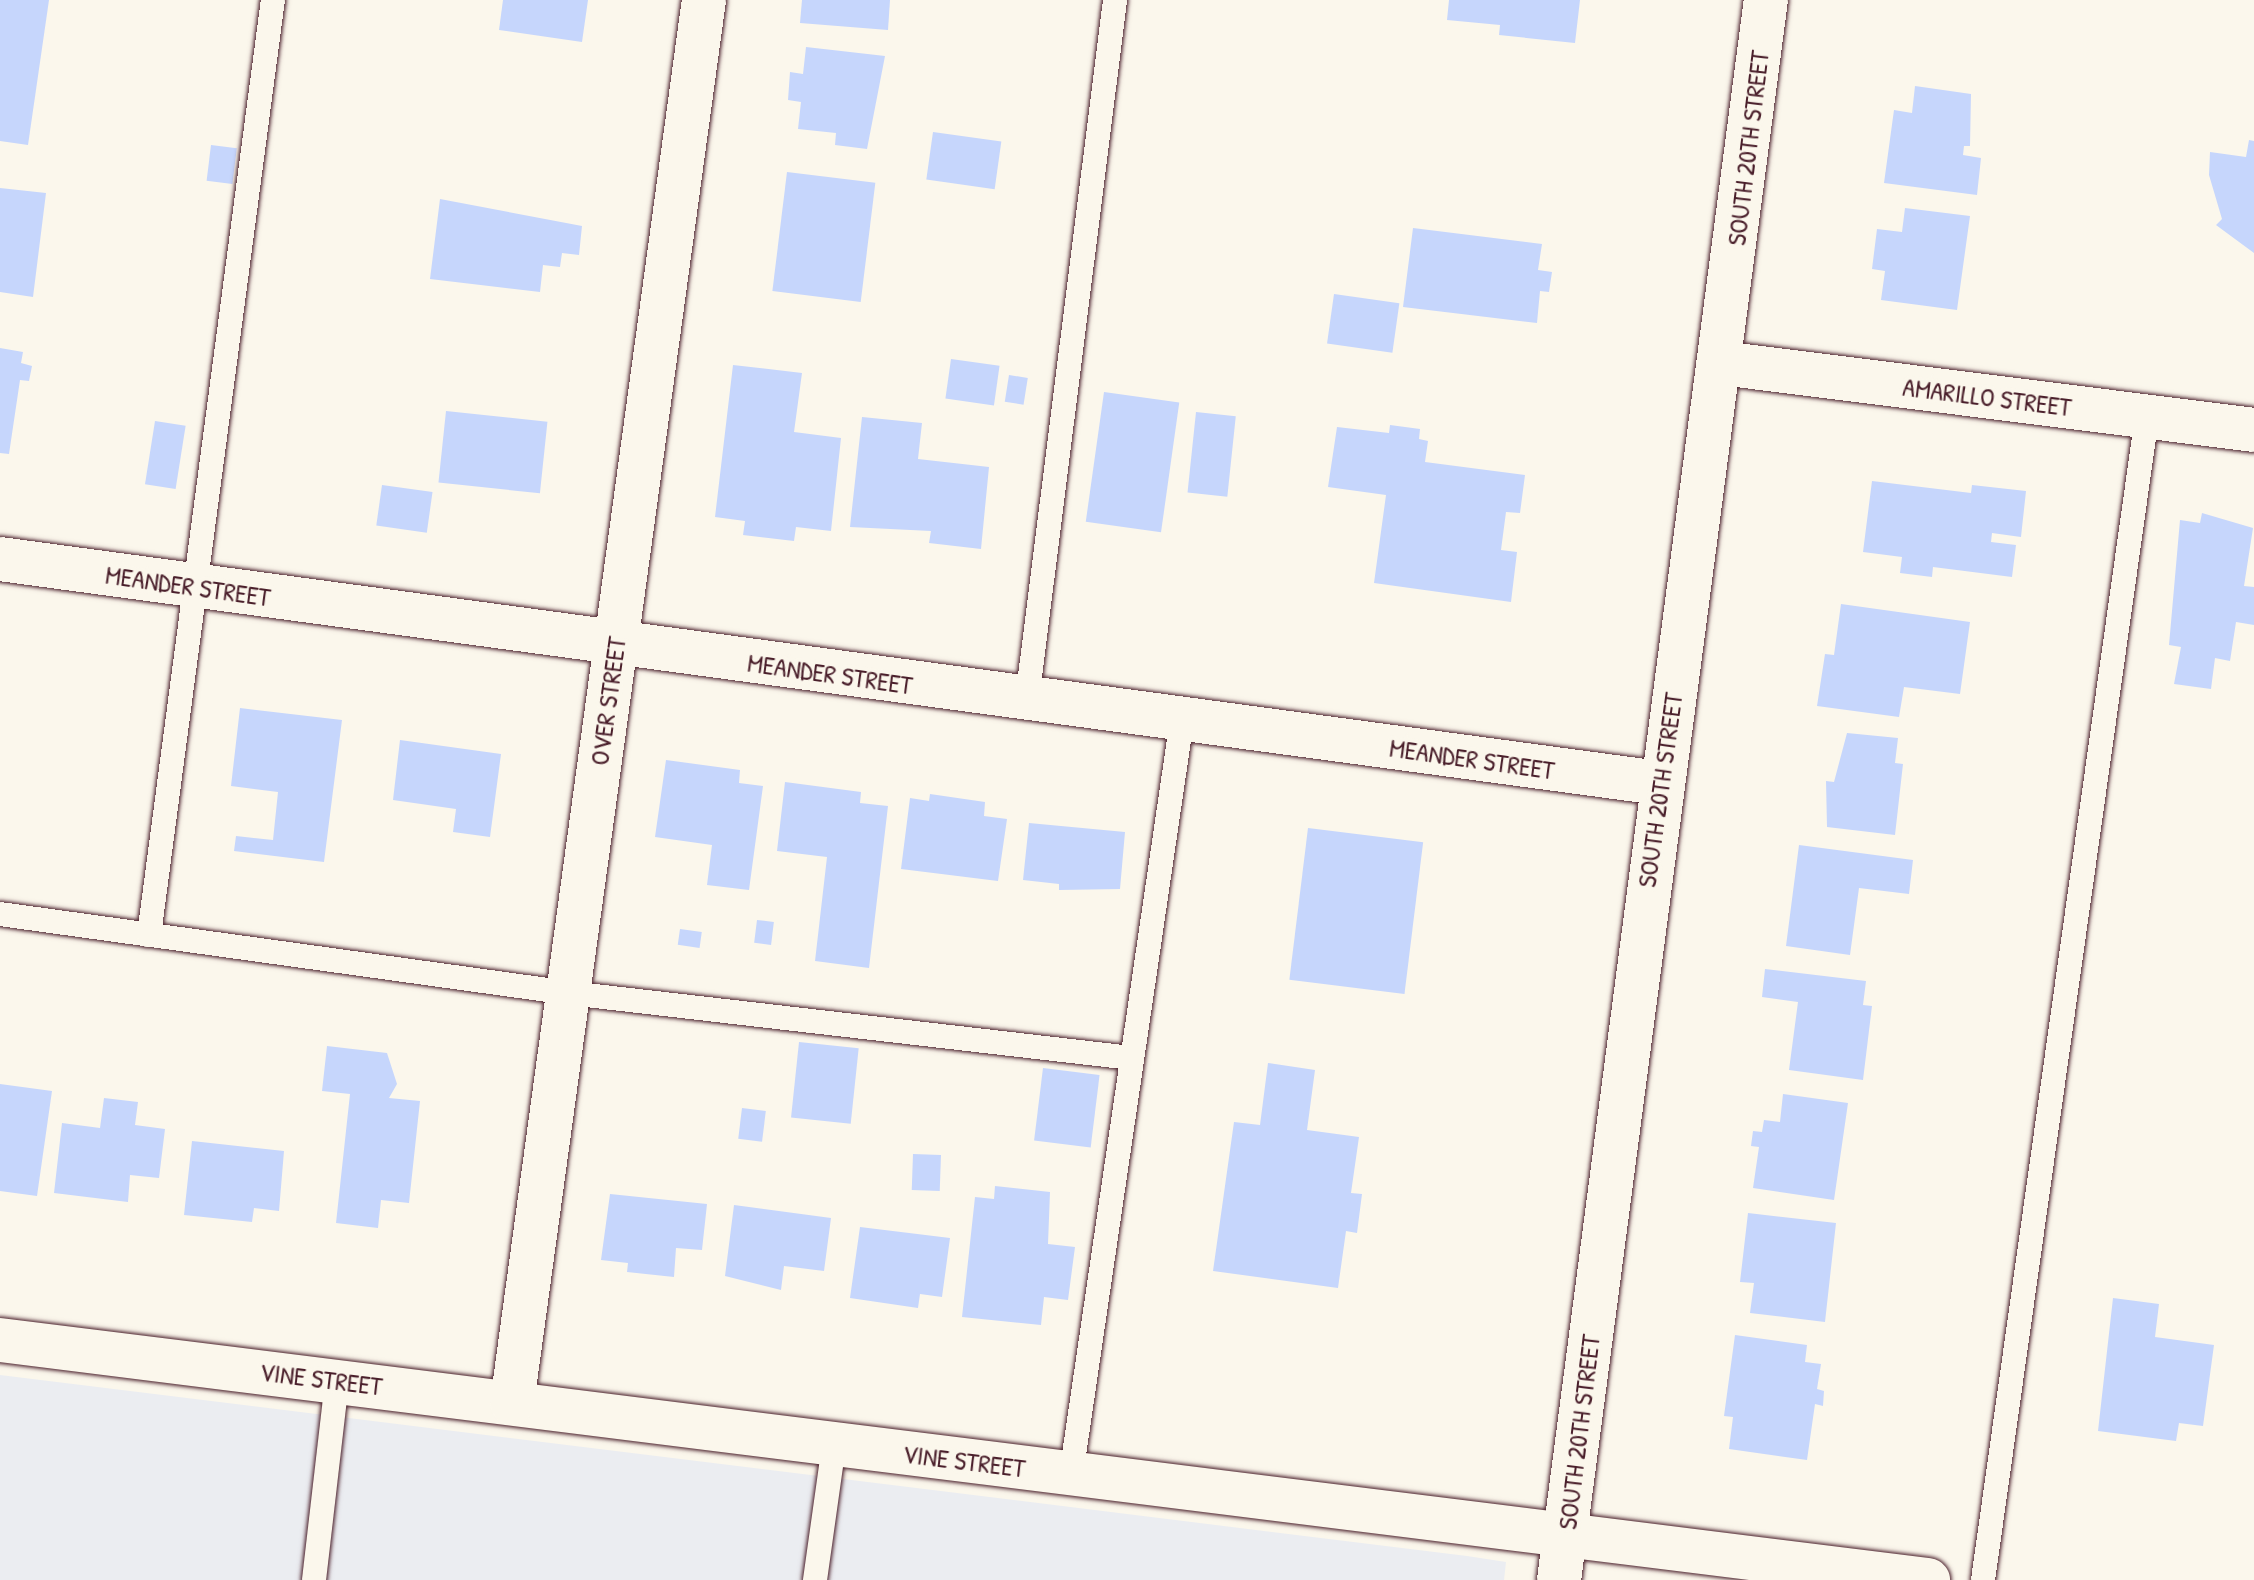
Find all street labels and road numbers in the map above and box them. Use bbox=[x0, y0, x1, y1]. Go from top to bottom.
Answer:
street label: SOUTH 20TH STREET bbox=[1721, 49, 1775, 247]
street label: AMARILLO STREET bbox=[1901, 371, 2073, 423]
street label: MEANDER STREET bbox=[104, 559, 272, 613]
street label: OVER STREET bbox=[584, 635, 632, 767]
street label: MEANDER STREET bbox=[746, 647, 914, 701]
street label: SOUTH 20TH STREET bbox=[1631, 691, 1689, 889]
street label: MEANDER STREET bbox=[1388, 732, 1556, 786]
street label: SOUTH 20TH STREET bbox=[1552, 1333, 1606, 1531]
street label: VINE STREET bbox=[258, 1356, 384, 1402]
street label: VINE STREET bbox=[901, 1438, 1027, 1484]

